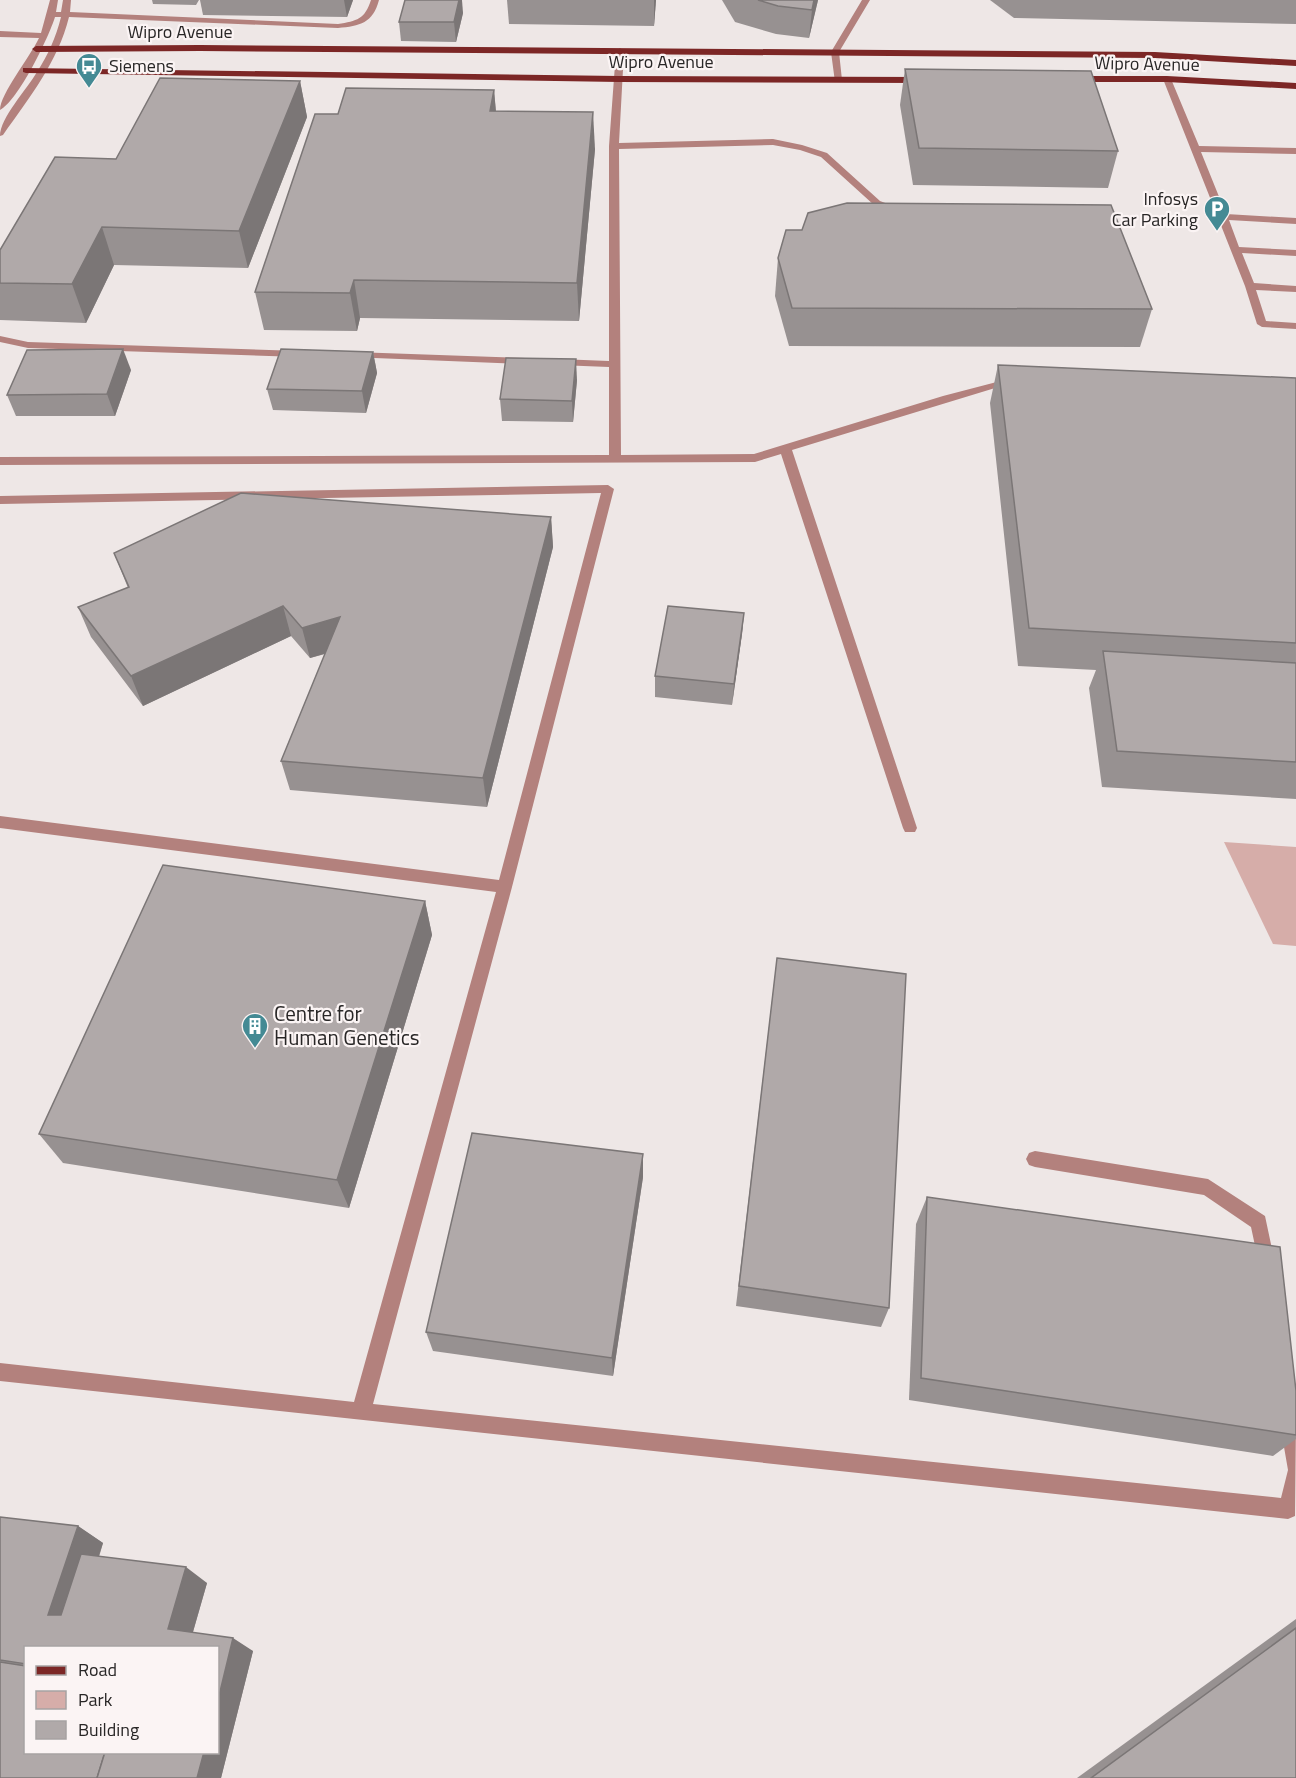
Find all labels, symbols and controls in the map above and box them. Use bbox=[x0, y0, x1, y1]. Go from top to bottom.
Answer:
street label: Wipro Avenue bbox=[127, 18, 233, 45]
street label: Wipro Avenue bbox=[608, 48, 714, 75]
street label: Wipro Avenue bbox=[1094, 49, 1200, 78]
bus stop icon: Siemens bbox=[74, 51, 104, 89]
place label: Siemens bbox=[109, 52, 174, 79]
place label: Infosys Car Parking bbox=[1112, 185, 1198, 233]
parking icon: Infosys Car Parking bbox=[1202, 194, 1232, 232]
place label: Centre for Human Genetics bbox=[274, 997, 420, 1053]
building icon: Centre for Human Genetics bbox=[240, 1011, 270, 1049]
legend bbox=[24, 1646, 219, 1754]
text: Road bbox=[78, 1656, 117, 1683]
text: Park bbox=[78, 1686, 113, 1713]
text: Building bbox=[78, 1716, 139, 1743]

